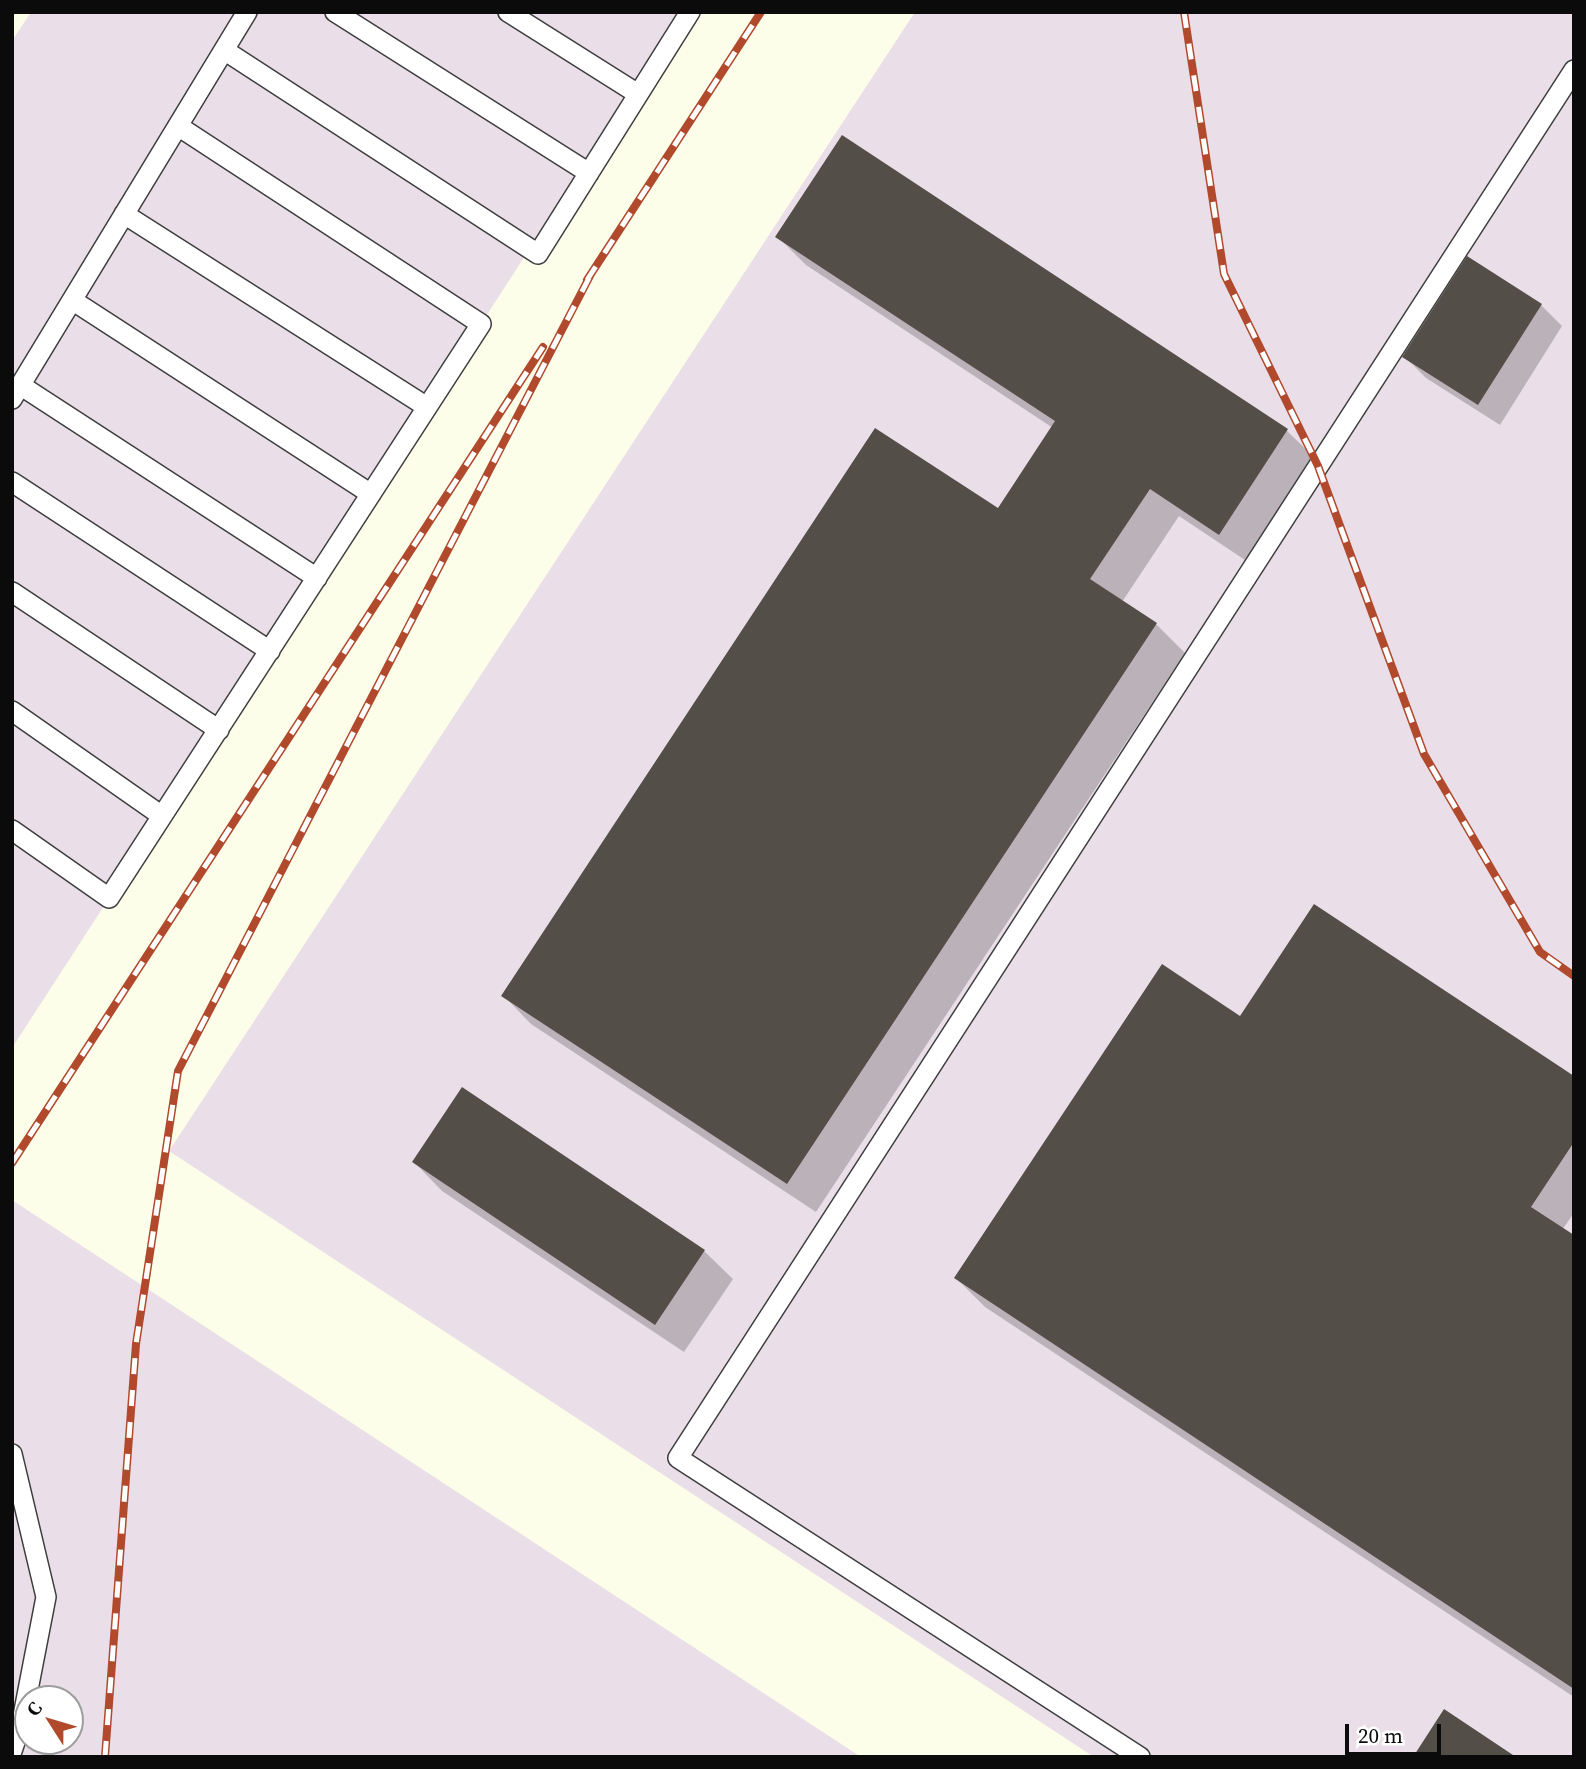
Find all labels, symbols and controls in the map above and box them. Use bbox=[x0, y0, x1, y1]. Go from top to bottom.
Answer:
north arrow bbox=[14, 1685, 84, 1755]
text: С bbox=[20, 1696, 48, 1721]
scale bar bbox=[1348, 1710, 1444, 1754]
text: 20 m bbox=[1358, 1721, 1403, 1750]

